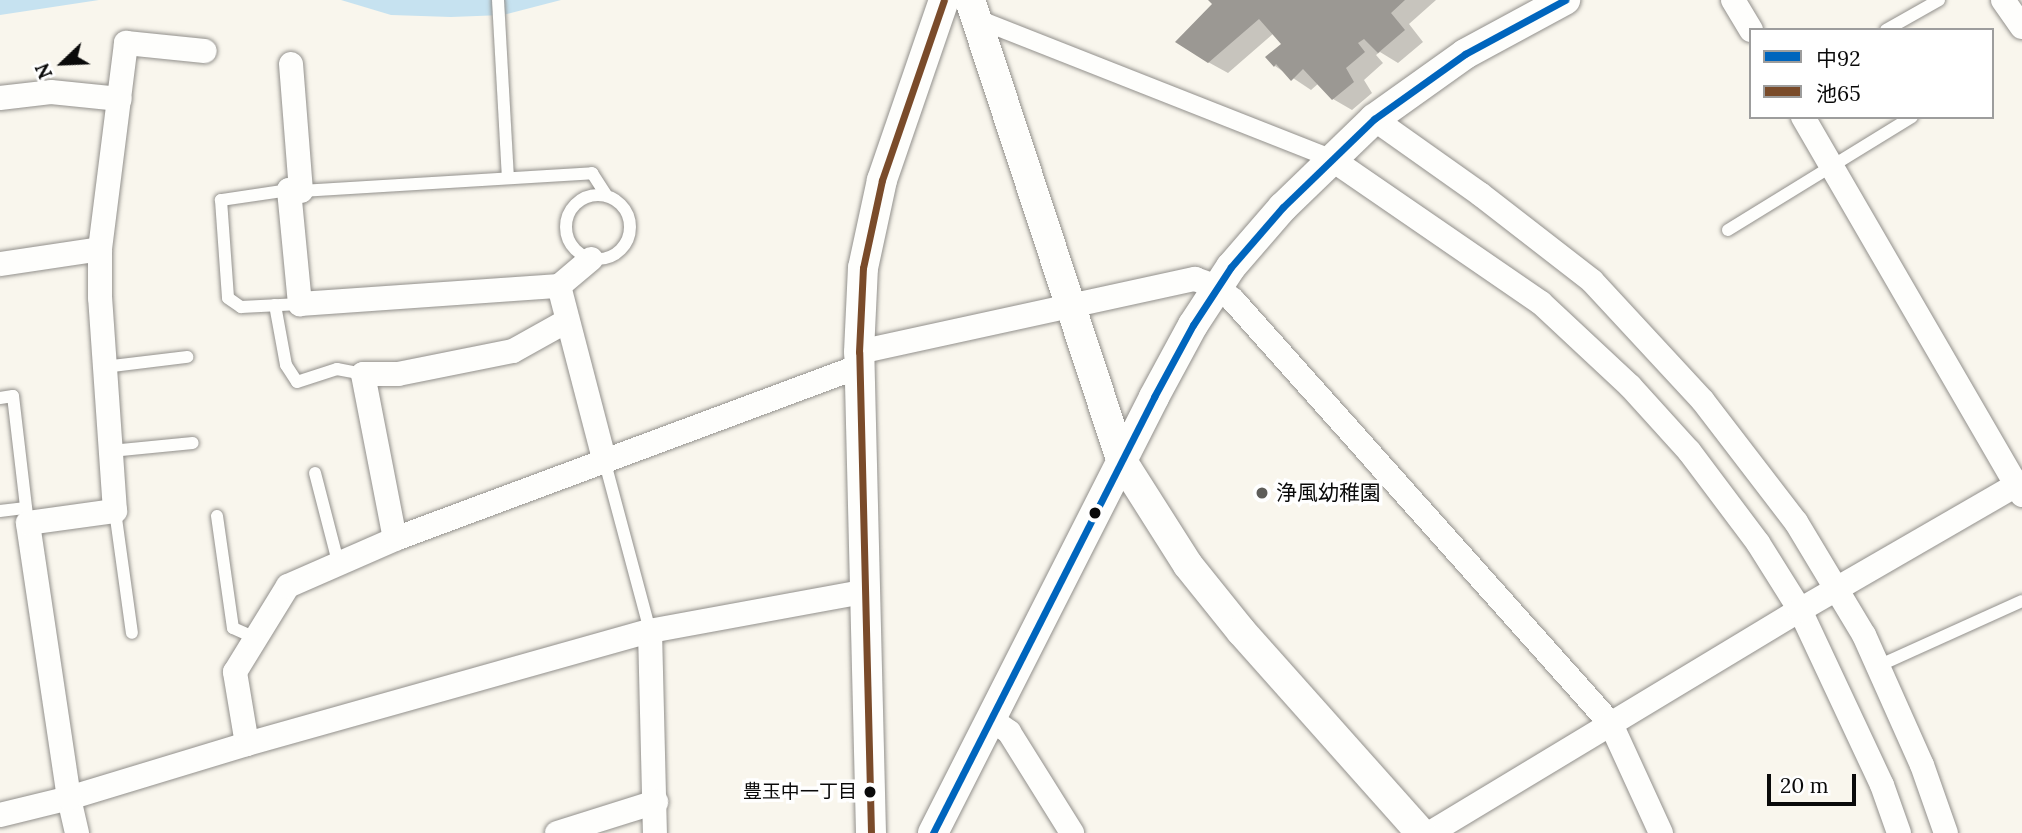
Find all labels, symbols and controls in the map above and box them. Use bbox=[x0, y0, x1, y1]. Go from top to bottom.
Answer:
north arrow bbox=[28, 28, 98, 98]
legend bbox=[1749, 28, 1994, 119]
text: 中92 bbox=[1816, 45, 1860, 72]
text: N bbox=[30, 60, 58, 83]
text: 池65 bbox=[1816, 80, 1861, 107]
place label: 浄風幼稚園 bbox=[1276, 480, 1381, 506]
marker: 浄風幼稚園 bbox=[1254, 485, 1270, 501]
unlabelled marker bbox=[1088, 506, 1102, 520]
scale bar bbox=[1770, 760, 1859, 804]
text: 20 m bbox=[1780, 772, 1829, 799]
place label: 豊玉中一丁目 bbox=[743, 781, 857, 803]
marker: 豊玉中一丁目 bbox=[863, 785, 877, 799]

